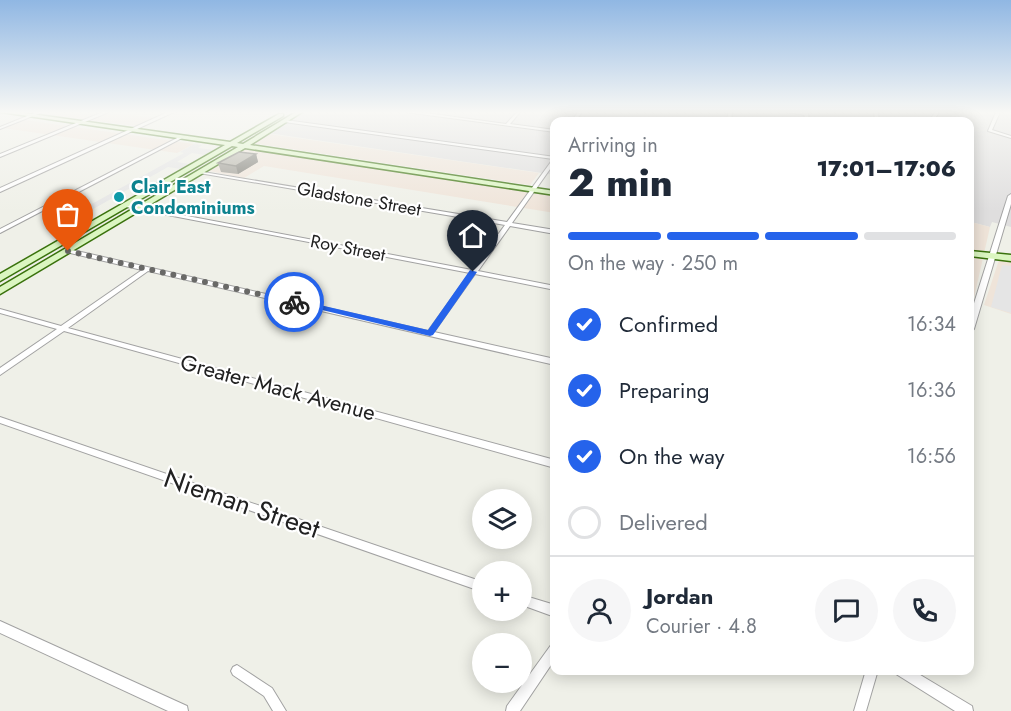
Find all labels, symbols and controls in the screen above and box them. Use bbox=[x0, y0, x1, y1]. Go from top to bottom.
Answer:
text: Arriving in bbox=[568, 131, 658, 160]
text: 17:01–17:06 bbox=[816, 152, 956, 184]
text: 2 min bbox=[568, 154, 673, 211]
place label: Clair East Condominiums bbox=[131, 174, 255, 221]
street label: Gladstone Street bbox=[295, 175, 424, 223]
pin bbox=[42, 189, 93, 251]
marker: Clair East Condominiums bbox=[112, 190, 126, 204]
icon: bag bbox=[51, 198, 84, 231]
pin bbox=[447, 210, 498, 272]
icon: home bbox=[456, 219, 489, 252]
street label: Roy Street bbox=[308, 228, 388, 268]
text: On the way · 250 m bbox=[568, 249, 738, 278]
courier bbox=[264, 272, 324, 332]
icon: bike bbox=[278, 286, 311, 319]
icon: check bbox=[568, 308, 601, 341]
text: Confirmed bbox=[619, 308, 718, 340]
text: 16:34 bbox=[907, 310, 956, 339]
street label: Greater Mack Avenue bbox=[177, 346, 379, 428]
icon: check bbox=[568, 374, 601, 407]
text: Preparing bbox=[619, 374, 710, 406]
text: 16:36 bbox=[907, 376, 956, 405]
icon: check bbox=[568, 440, 601, 473]
text: On the way bbox=[619, 440, 724, 472]
text: 16:56 bbox=[907, 442, 956, 471]
street label: Nieman Street bbox=[159, 458, 326, 548]
map controls bbox=[472, 489, 532, 693]
button: layers bbox=[472, 489, 532, 549]
text: Delivered bbox=[619, 506, 708, 538]
button: + bbox=[472, 561, 532, 621]
button: person bbox=[568, 579, 631, 642]
button: chat bbox=[815, 579, 878, 642]
button: phone bbox=[893, 579, 956, 642]
text: Jordan bbox=[646, 580, 713, 612]
text: Courier · 4.8 bbox=[646, 612, 757, 641]
button: − bbox=[472, 633, 532, 693]

